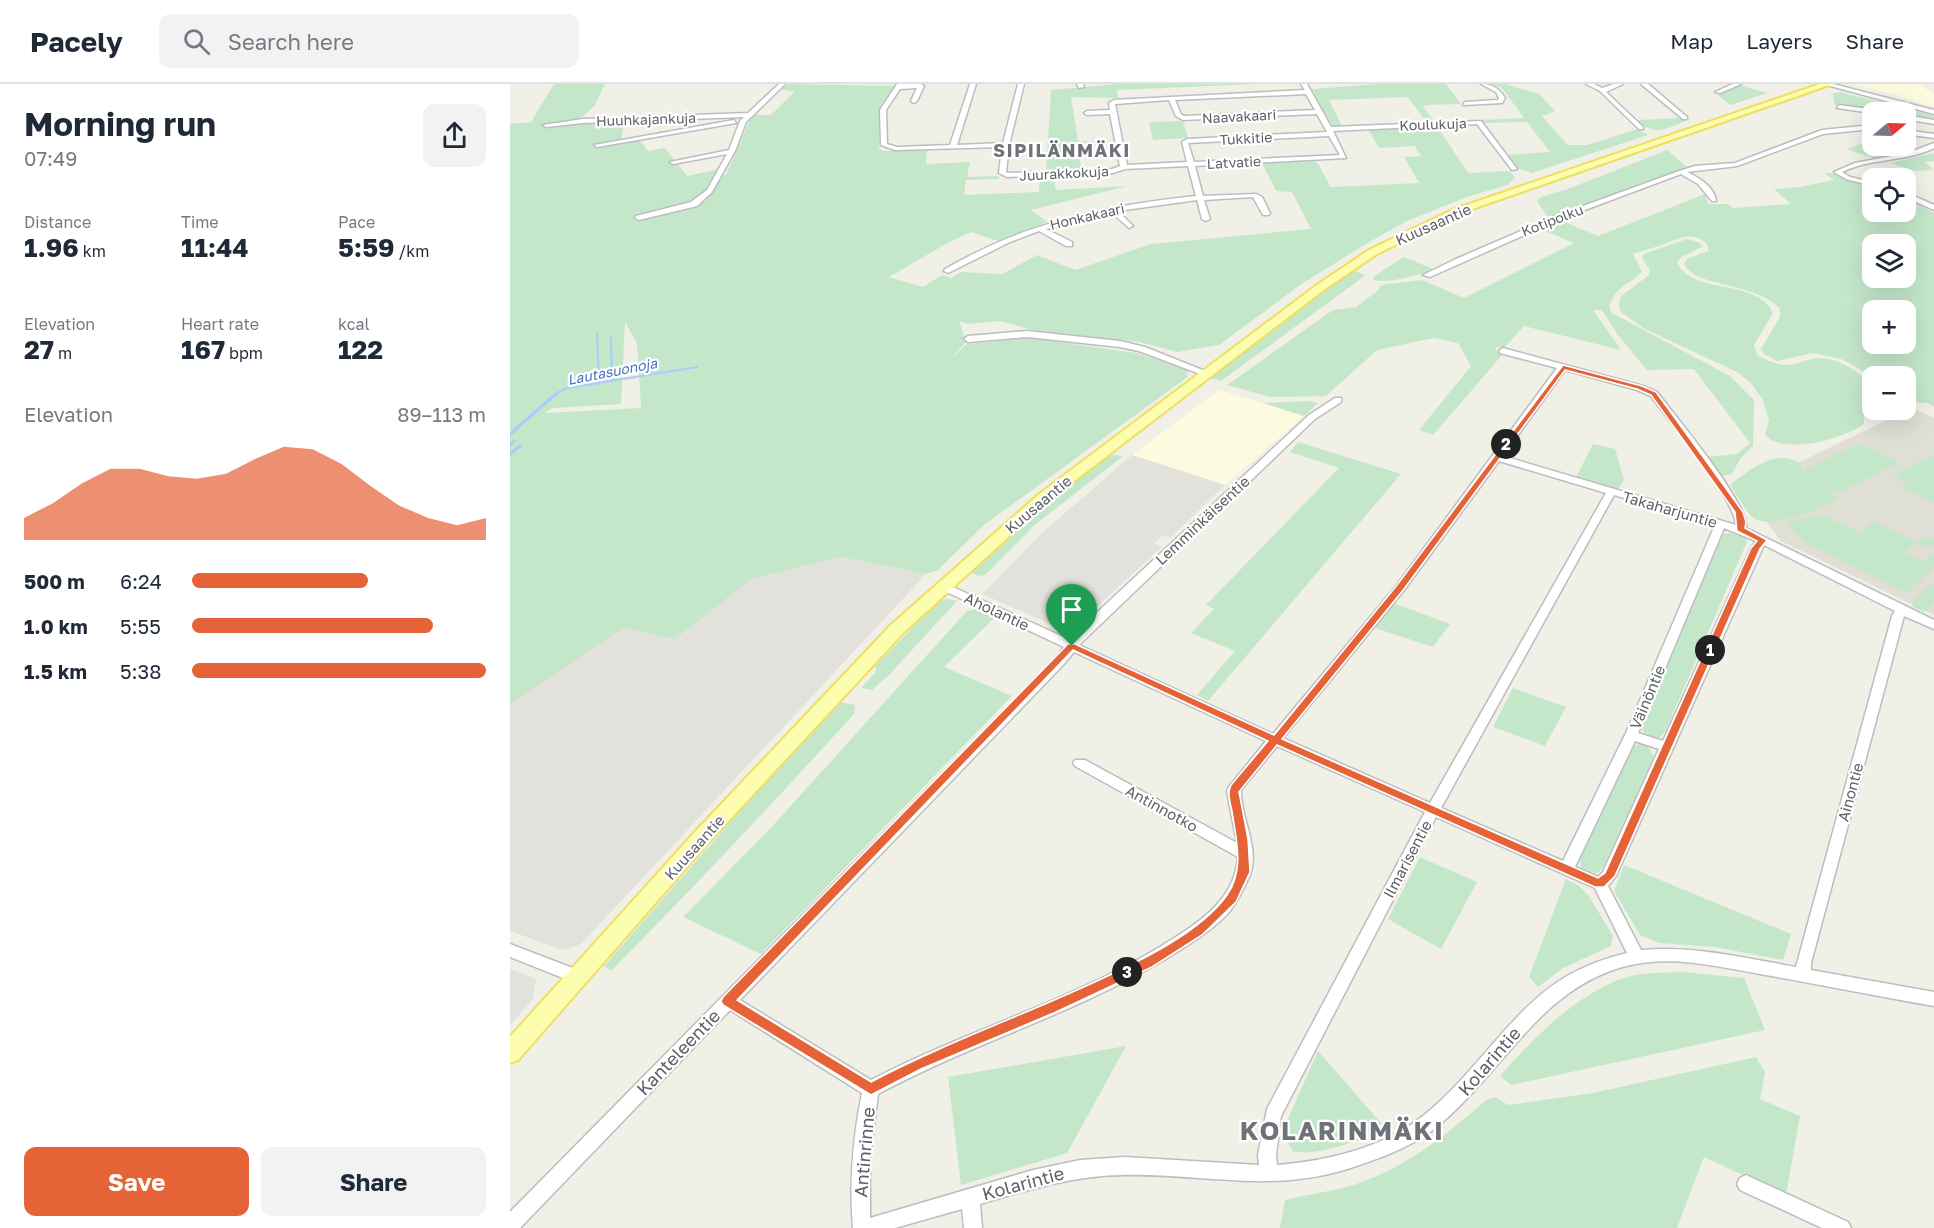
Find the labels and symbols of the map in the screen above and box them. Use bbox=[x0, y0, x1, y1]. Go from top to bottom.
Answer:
north arrow bbox=[1862, 102, 1916, 156]
street label: Naavakaari bbox=[1201, 106, 1277, 126]
street label: Huuhkajankuja bbox=[596, 109, 696, 129]
street label: Koulukuja bbox=[1399, 114, 1467, 134]
street label: Tukkitie bbox=[1219, 128, 1273, 148]
district label: SIPILÄNMÄKI bbox=[993, 139, 1131, 161]
street label: Latvatie bbox=[1206, 152, 1262, 172]
street label: Juurakkokuja bbox=[1019, 162, 1109, 184]
street label: Honkakaari bbox=[1048, 199, 1126, 233]
street label: Kuusaantie bbox=[1392, 199, 1474, 249]
street label: Kotipolku bbox=[1519, 200, 1585, 240]
water label: Lautasuonoja bbox=[566, 354, 659, 388]
pin: 2 bbox=[1491, 429, 1521, 459]
street label: Kuusaantie bbox=[1001, 471, 1075, 537]
street label: Lemminkäisentie bbox=[1151, 472, 1253, 568]
street label: Takaharjuntie bbox=[1621, 487, 1720, 531]
pin bbox=[1046, 584, 1097, 646]
street label: Aholantie bbox=[962, 588, 1032, 634]
pin: 1 bbox=[1695, 635, 1725, 665]
street label: Väinöntie bbox=[1625, 662, 1669, 732]
street label: Ainontie bbox=[1834, 760, 1867, 823]
street label: Antinnotko bbox=[1123, 781, 1201, 835]
street label: Kuusaantie bbox=[660, 811, 728, 883]
street label: Ilmarisentie bbox=[1379, 817, 1435, 901]
pin: 3 bbox=[1112, 957, 1142, 987]
street label: Kanteleentie bbox=[632, 1005, 724, 1099]
street label: Kolarintie bbox=[1453, 1022, 1525, 1100]
street label: Antinrinne bbox=[849, 1106, 879, 1198]
district label: KOLARINMÄKI bbox=[1240, 1115, 1444, 1146]
street label: Kolarintie bbox=[980, 1162, 1066, 1204]

